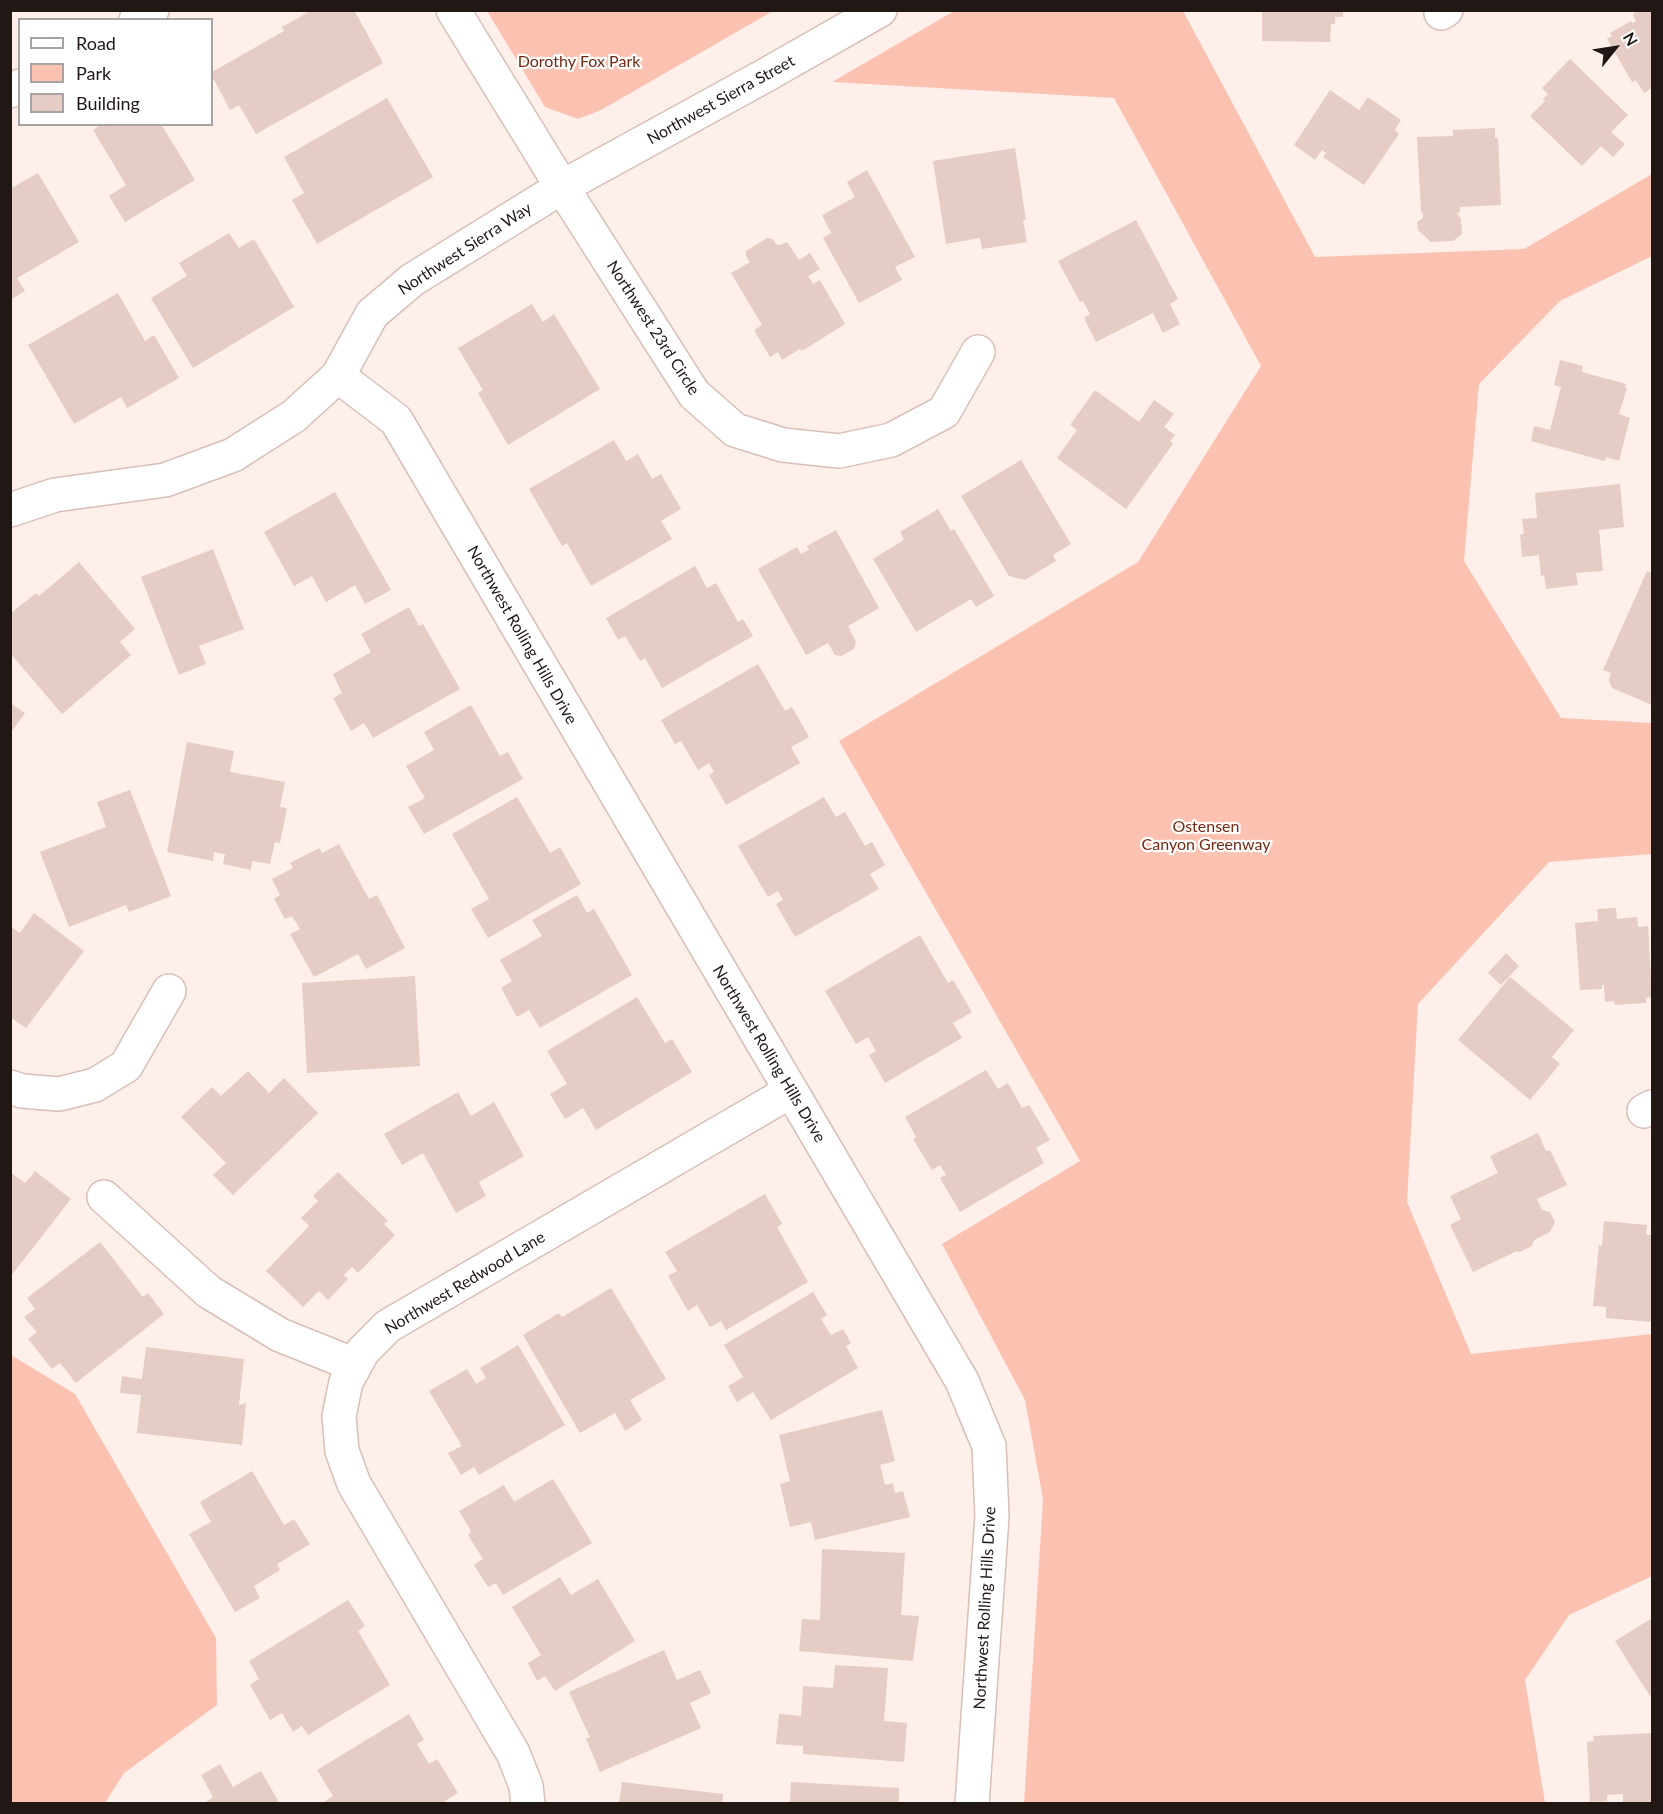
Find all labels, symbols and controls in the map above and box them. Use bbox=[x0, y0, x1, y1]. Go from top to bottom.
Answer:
legend bbox=[18, 18, 213, 126]
north arrow bbox=[1585, 18, 1645, 78]
text: N bbox=[1620, 29, 1642, 49]
text: Road bbox=[76, 32, 116, 54]
street label: Northwest Sierra Street bbox=[644, 51, 798, 149]
park label: Dorothy Fox Park bbox=[518, 52, 640, 72]
text: Park bbox=[76, 62, 111, 84]
text: Building bbox=[76, 92, 140, 114]
street label: Northwest Sierra Way bbox=[395, 199, 535, 299]
street label: Northwest 23rd Circle bbox=[602, 257, 704, 399]
street label: Northwest Rolling Hills Drive bbox=[463, 542, 581, 728]
park label: Ostensen Canyon Greenway bbox=[1142, 817, 1270, 855]
street label: Northwest Rolling Hills Drive bbox=[708, 962, 830, 1146]
street label: Northwest Redwood Lane bbox=[382, 1228, 548, 1338]
street label: Northwest Rolling Hills Drive bbox=[970, 1506, 1000, 1710]

